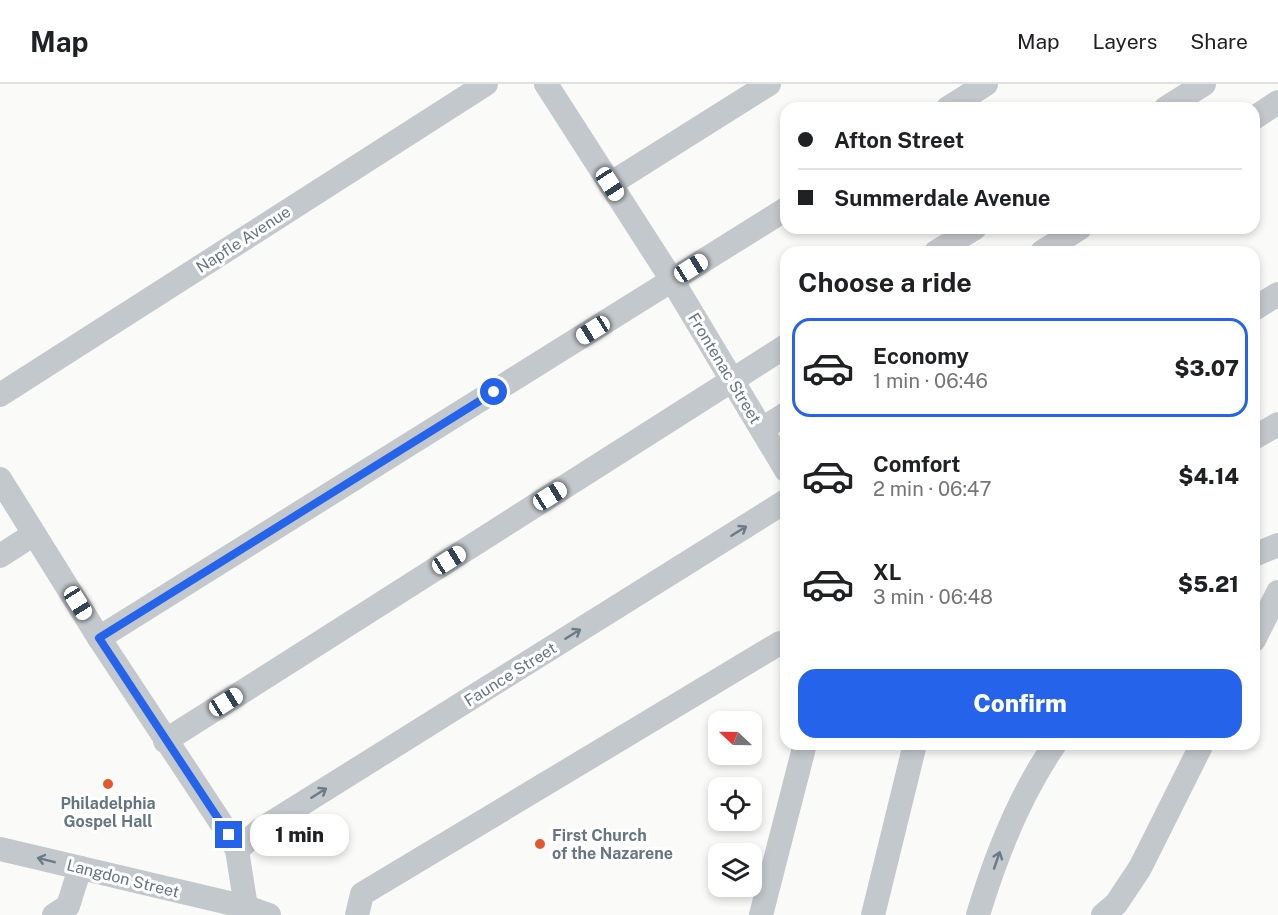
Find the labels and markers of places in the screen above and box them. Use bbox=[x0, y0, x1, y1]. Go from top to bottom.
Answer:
marker: Philadelphia Gospel Hall bbox=[101, 777, 115, 791]
place label: Philadelphia Gospel Hall bbox=[60, 794, 156, 831]
place label: First Church of the Nazarene bbox=[552, 826, 673, 863]
marker: First Church of the Nazarene bbox=[533, 837, 547, 851]

